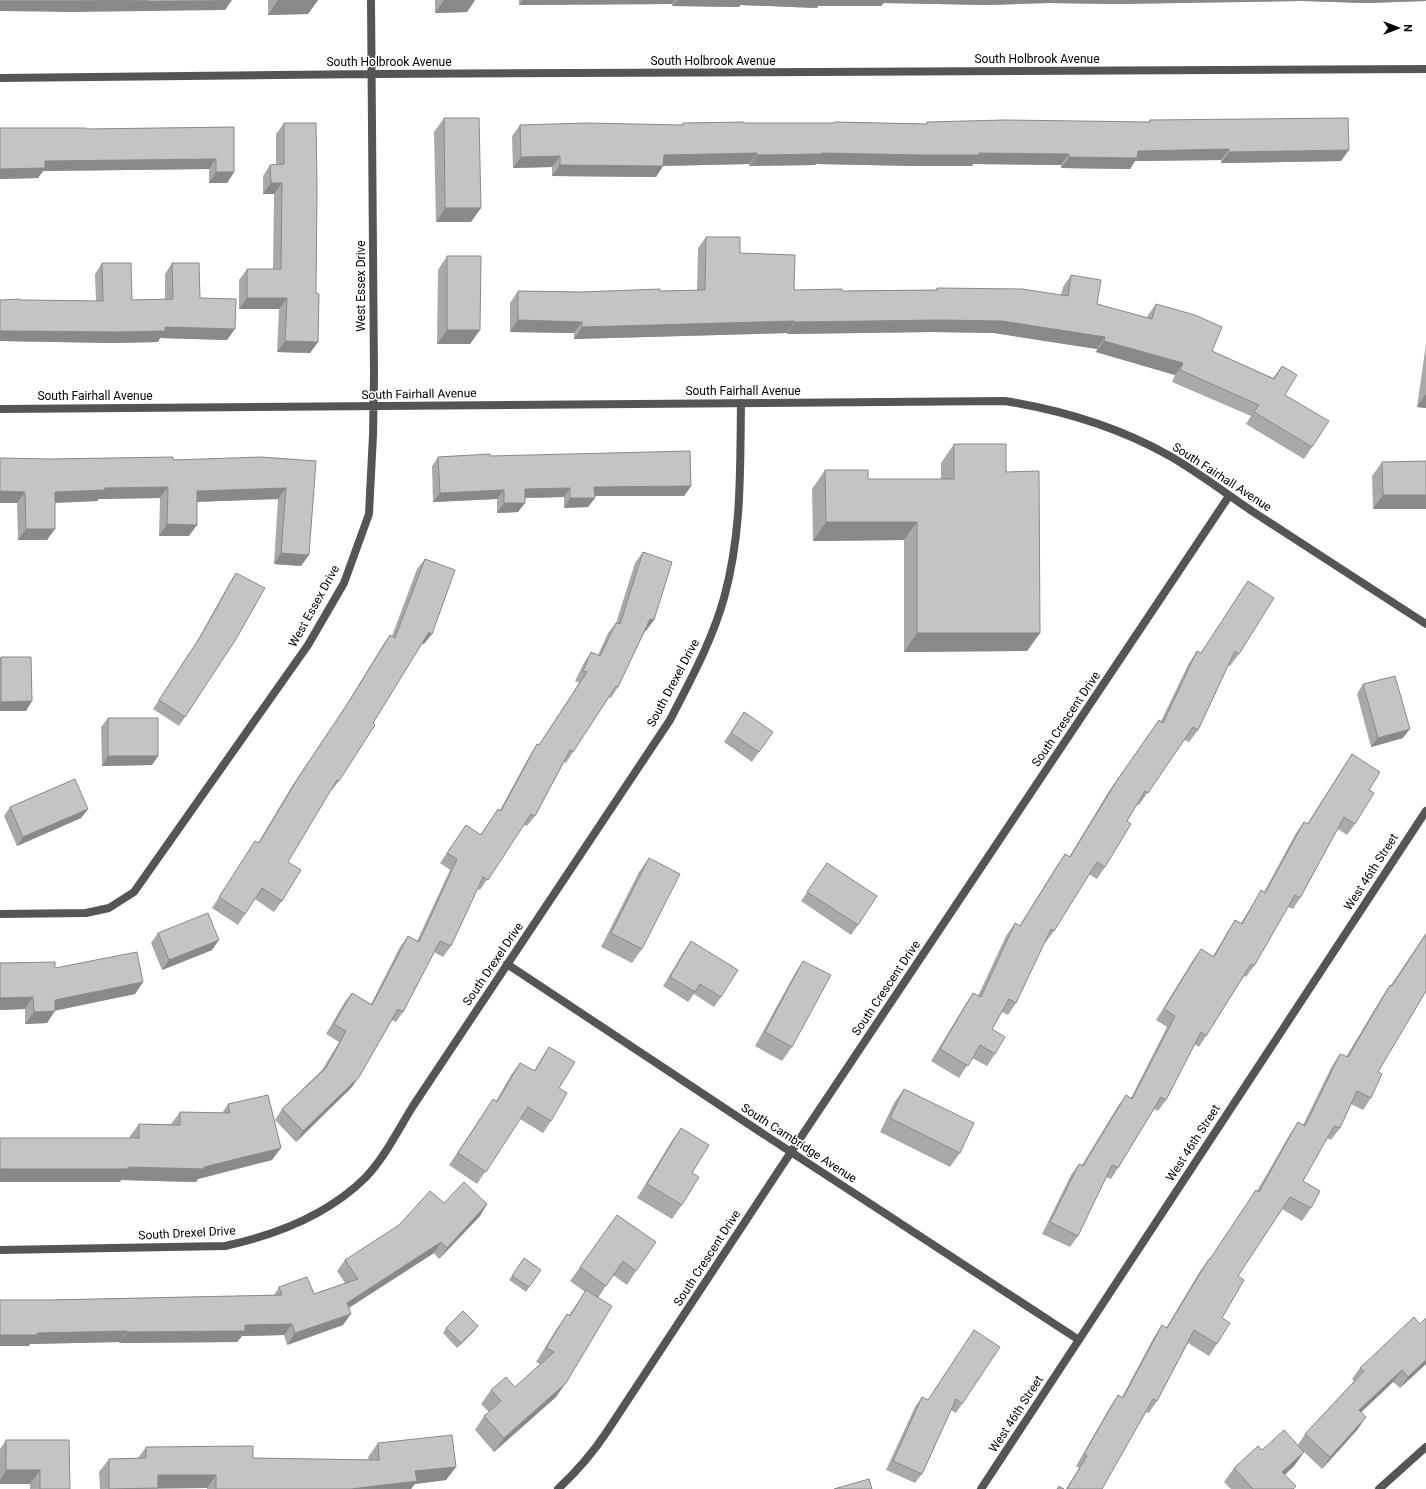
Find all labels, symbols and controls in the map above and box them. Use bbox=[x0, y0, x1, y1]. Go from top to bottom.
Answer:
north arrow bbox=[1378, 8, 1418, 48]
text: N bbox=[1401, 24, 1414, 32]
street label: South Holbrook Avenue bbox=[974, 52, 1100, 66]
street label: South Holbrook Avenue bbox=[650, 54, 776, 68]
street label: South Holbrook Avenue bbox=[326, 55, 452, 69]
street label: West Essex Drive bbox=[354, 240, 368, 332]
street label: South Fairhall Avenue bbox=[685, 384, 801, 398]
street label: South Fairhall Avenue bbox=[361, 386, 477, 402]
street label: South Fairhall Avenue bbox=[37, 389, 153, 403]
street label: South Fairhall Avenue bbox=[1170, 440, 1274, 514]
street label: West Essex Drive bbox=[286, 563, 342, 649]
street label: South Drexel Drive bbox=[644, 637, 702, 729]
street label: South Crescent Drive bbox=[1029, 669, 1103, 769]
street label: West 46th Street bbox=[1341, 831, 1401, 913]
street label: South Drexel Drive bbox=[460, 920, 526, 1008]
street label: South Crescent Drive bbox=[849, 938, 923, 1038]
street label: South Cambridge Avenue bbox=[739, 1100, 859, 1186]
street label: West 46th Street bbox=[1163, 1102, 1223, 1184]
street label: South Crescent Drive bbox=[671, 1207, 743, 1309]
street label: South Drexel Drive bbox=[138, 1223, 236, 1243]
street label: West 46th Street bbox=[986, 1373, 1046, 1455]

